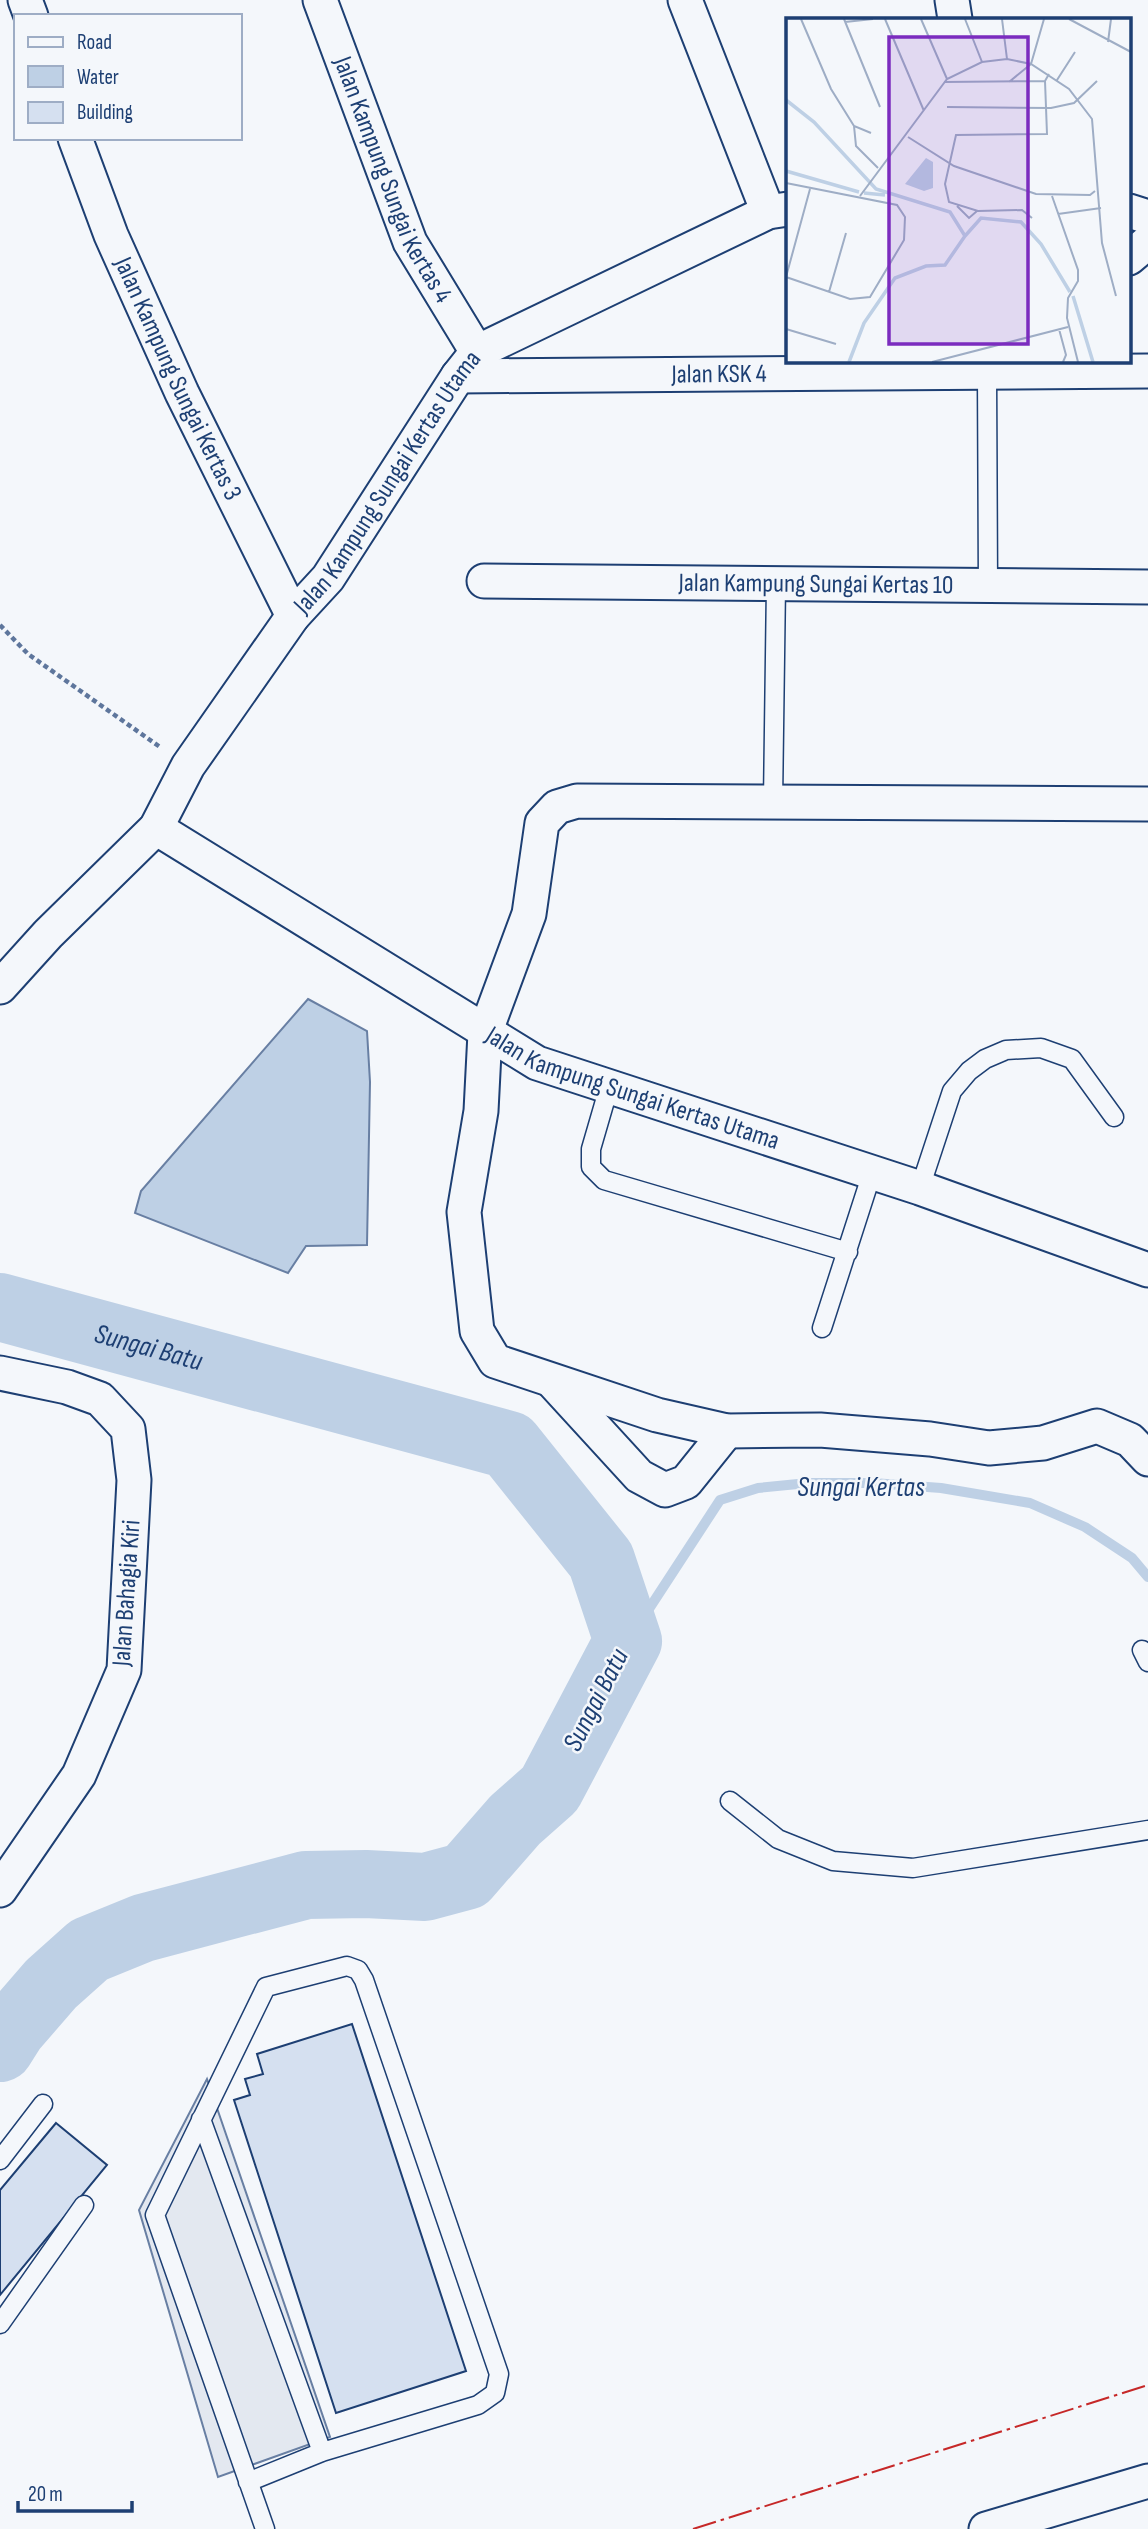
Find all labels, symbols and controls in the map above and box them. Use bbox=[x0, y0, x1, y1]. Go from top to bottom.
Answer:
legend bbox=[14, 14, 242, 140]
inset map bbox=[786, 18, 1130, 362]
text: Road bbox=[77, 30, 112, 55]
street label: Jalan Kampung Sungai Kertas 4 bbox=[327, 51, 459, 309]
text: Water bbox=[77, 65, 119, 90]
text: Building bbox=[77, 100, 133, 125]
street label: Jalan Kampung Sungai Kertas 3 bbox=[107, 251, 248, 505]
street label: Jalan Kampung Sungai Kertas Utama bbox=[287, 344, 488, 621]
street label: Jalan KSK 4 bbox=[670, 358, 767, 390]
street label: Jalan Kampung Sungai Kertas 10 bbox=[677, 567, 954, 601]
street label: Jalan Kampung Sungai Kertas Utama bbox=[479, 1019, 783, 1157]
water label: Sungai Batu bbox=[91, 1317, 207, 1378]
water label: Sungai Kertas bbox=[797, 1471, 925, 1504]
street label: Jalan Bahagia Kiri bbox=[106, 1519, 148, 1668]
water label: Sungai Batu bbox=[556, 1643, 636, 1757]
scale bar bbox=[18, 2470, 131, 2514]
text: 20 m bbox=[28, 2482, 63, 2507]

